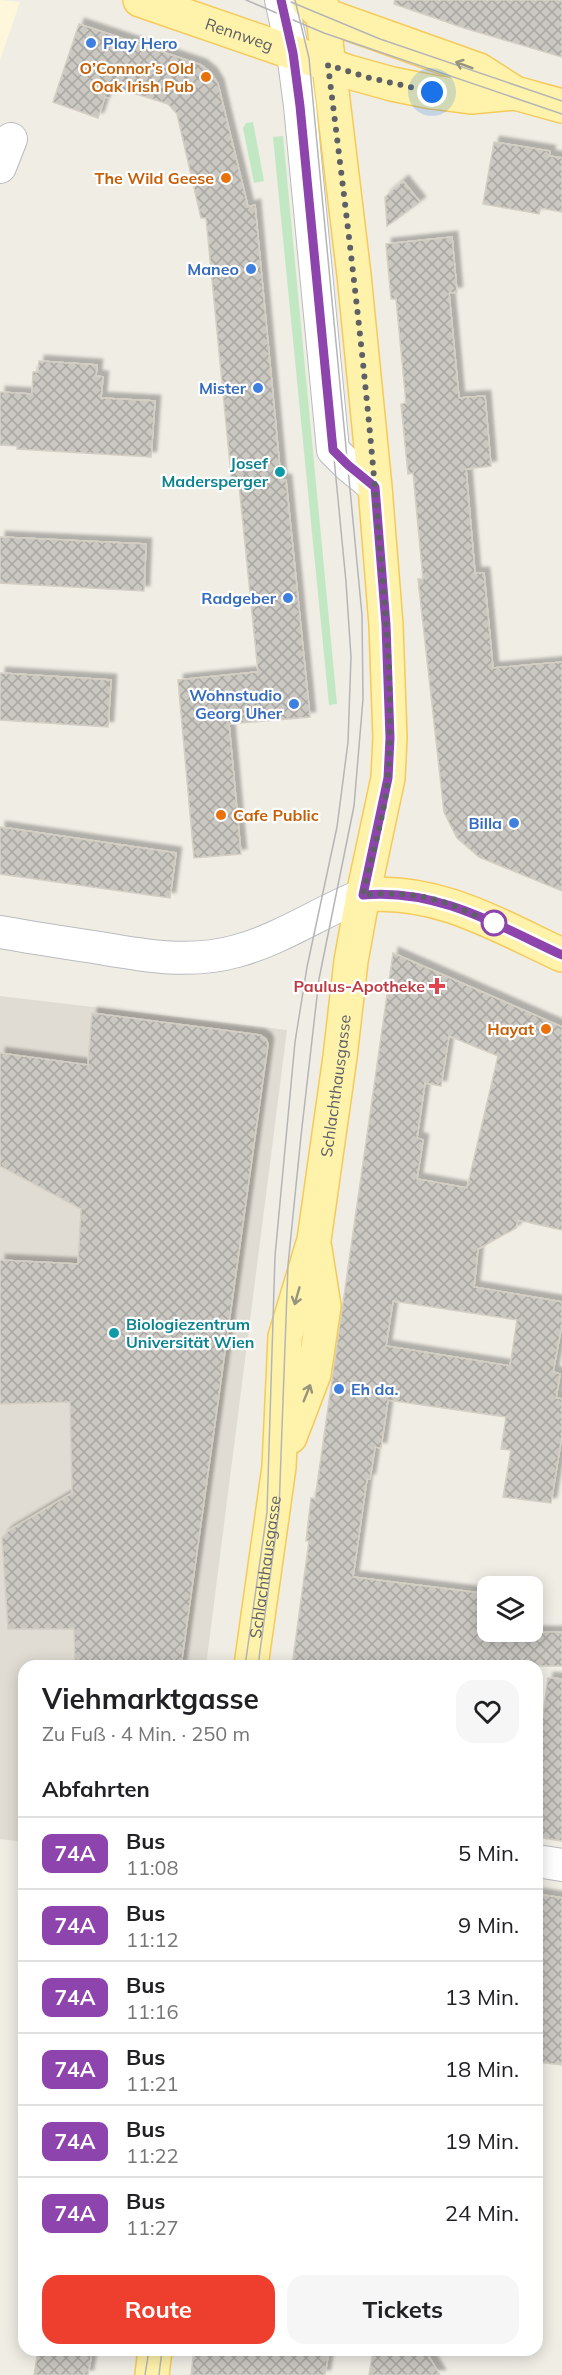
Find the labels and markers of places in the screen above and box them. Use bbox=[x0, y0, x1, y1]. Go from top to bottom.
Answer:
place label: Play Hero bbox=[103, 33, 178, 53]
marker: Play Hero bbox=[84, 36, 98, 50]
place label: O’Connor’s Old Oak Irish Pub bbox=[80, 58, 194, 96]
marker: O’Connor’s Old Oak Irish Pub bbox=[199, 70, 213, 84]
place label: The Wild Geese bbox=[95, 168, 214, 188]
marker: The Wild Geese bbox=[219, 171, 233, 185]
place label: Maneo bbox=[187, 259, 239, 279]
marker: Maneo bbox=[244, 262, 258, 276]
place label: Mister bbox=[199, 378, 247, 398]
marker: Mister bbox=[251, 381, 265, 395]
place label: Josef Madersperger bbox=[161, 453, 269, 491]
marker: Josef Madersperger bbox=[273, 465, 287, 479]
place label: Radgeber bbox=[201, 588, 277, 608]
marker: Radgeber bbox=[281, 591, 295, 605]
place label: Wohnstudio Georg Uher bbox=[189, 685, 283, 723]
marker: Wohnstudio Georg Uher bbox=[287, 697, 301, 711]
place label: Cafe Public bbox=[233, 805, 319, 825]
marker: Cafe Public bbox=[214, 808, 228, 822]
place label: Billa bbox=[469, 813, 502, 833]
marker: Billa bbox=[507, 816, 521, 830]
unlabelled marker bbox=[481, 910, 507, 936]
place label: Paulus-Apotheke bbox=[294, 976, 425, 996]
marker: Paulus-Apotheke bbox=[430, 979, 444, 993]
place label: Hayat bbox=[487, 1019, 534, 1039]
marker: Hayat bbox=[539, 1022, 553, 1036]
place label: Biologiezentrum Universität Wien bbox=[126, 1314, 254, 1352]
marker: Biologiezentrum Universität Wien bbox=[107, 1326, 121, 1340]
place label: Eh da. bbox=[351, 1379, 398, 1399]
marker: Eh da. bbox=[332, 1382, 346, 1396]

